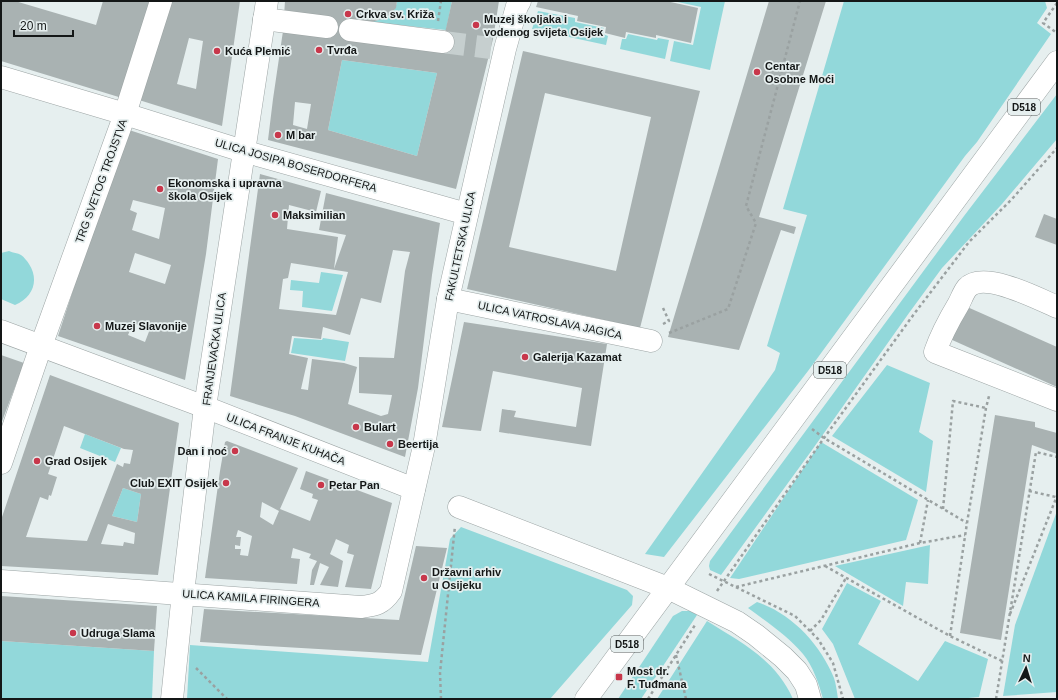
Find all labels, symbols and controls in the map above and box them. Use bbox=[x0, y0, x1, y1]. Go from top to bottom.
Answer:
place label: Crkva sv. Križa bbox=[356, 8, 435, 20]
marker: Crkva sv. Križa bbox=[343, 9, 353, 19]
scale bar bbox=[14, 12, 73, 38]
place label: Muzej školjaka i vodenog svijeta Osijek bbox=[484, 13, 604, 38]
text: 20 m bbox=[20, 19, 47, 33]
marker: Muzej školjaka i vodenog svijeta Osijek bbox=[471, 20, 481, 30]
place label: Tvrđa bbox=[327, 44, 358, 56]
place label: Kuća Plemić bbox=[225, 45, 290, 57]
marker: Tvrđa bbox=[314, 45, 324, 55]
marker: Kuća Plemić bbox=[212, 46, 222, 56]
place label: Centar Osobne Moći bbox=[765, 60, 834, 85]
marker: Centar Osobne Moći bbox=[752, 67, 762, 77]
road number: D518 bbox=[1008, 99, 1040, 115]
street label: TRG SVETOG TROJSTVA bbox=[73, 117, 129, 245]
place label: M bar bbox=[286, 129, 316, 141]
marker: M bar bbox=[273, 130, 283, 140]
street label: ULICA JOSIPA BOSERDORFERA bbox=[214, 136, 379, 194]
place label: Ekonomska i upravna škola Osijek bbox=[168, 177, 283, 202]
marker: Ekonomska i upravna škola Osijek bbox=[155, 184, 165, 194]
street label: FAKULTETSKA ULICA bbox=[443, 189, 478, 302]
place label: Maksimilian bbox=[283, 209, 346, 221]
marker: Maksimilian bbox=[270, 210, 280, 220]
street label: FRANJEVAČKA ULICA bbox=[200, 291, 228, 406]
street label: ULICA VATROSLAVA JAGIĆA bbox=[477, 299, 624, 341]
place label: Muzej Slavonije bbox=[105, 320, 187, 332]
marker: Muzej Slavonije bbox=[92, 321, 102, 331]
place label: Galerija Kazamat bbox=[533, 351, 622, 363]
marker: Galerija Kazamat bbox=[520, 352, 530, 362]
road number: D518 bbox=[814, 362, 846, 378]
street label: ULICA FRANJE KUHAČA bbox=[225, 411, 348, 468]
place label: Bulart bbox=[364, 421, 396, 433]
marker: Bulart bbox=[351, 422, 361, 432]
place label: Beertija bbox=[398, 438, 439, 450]
marker: Beertija bbox=[385, 439, 395, 449]
place label: Dan i noć bbox=[177, 445, 227, 457]
marker: Dan i noć bbox=[230, 446, 240, 456]
place label: Grad Osijek bbox=[45, 455, 108, 467]
marker: Grad Osijek bbox=[32, 456, 42, 466]
place label: Club EXIT Osijek bbox=[130, 477, 219, 489]
marker: Club EXIT Osijek bbox=[221, 478, 231, 488]
place label: Petar Pan bbox=[329, 479, 380, 491]
marker: Petar Pan bbox=[316, 480, 326, 490]
place label: Državni arhiv u Osijeku bbox=[432, 566, 502, 591]
marker: Državni arhiv u Osijeku bbox=[419, 573, 429, 583]
street label: ULICA KAMILA FIRINGERA bbox=[182, 587, 321, 609]
place label: Udruga Slama bbox=[81, 627, 156, 639]
marker: Udruga Slama bbox=[68, 628, 78, 638]
road number: D518 bbox=[611, 636, 643, 652]
north arrow bbox=[1006, 648, 1046, 688]
text: N bbox=[1022, 652, 1031, 664]
place label: Most dr. F. Tuđmana bbox=[627, 665, 688, 690]
marker: Most dr. F. Tuđmana bbox=[614, 672, 624, 682]

